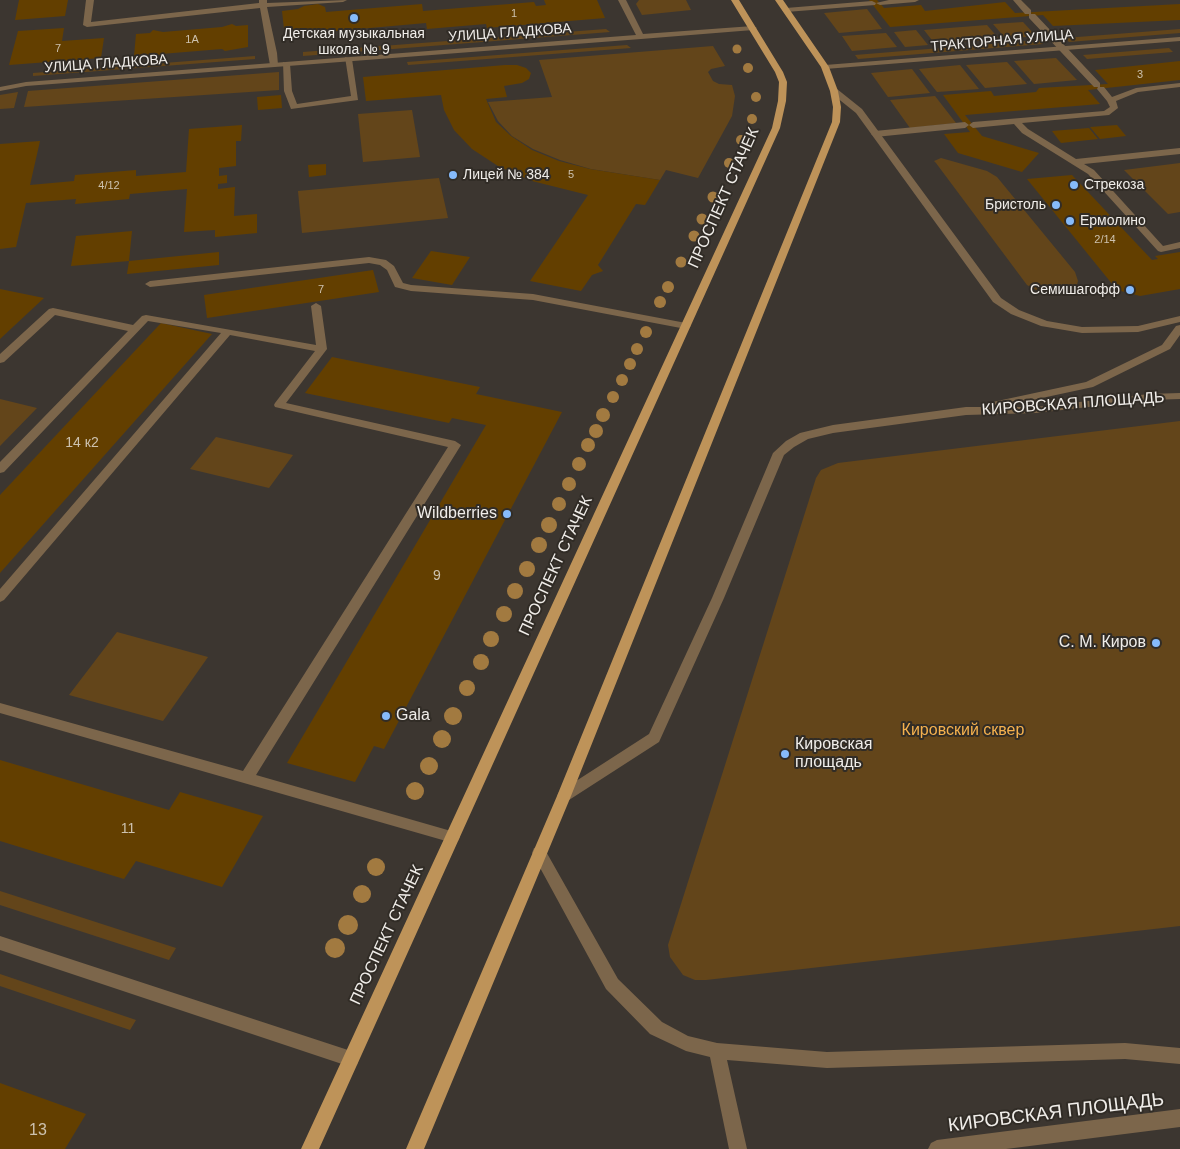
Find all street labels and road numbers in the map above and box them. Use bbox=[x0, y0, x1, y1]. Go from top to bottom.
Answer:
street label: УЛИЦА ГЛАДКОВА bbox=[448, 20, 572, 46]
street label: ТРАКТОРНАЯ УЛИЦА bbox=[930, 26, 1074, 56]
street label: УЛИЦА ГЛАДКОВА bbox=[44, 51, 168, 77]
street label: ПРОСПЕКТ СТАЧЕК bbox=[684, 125, 764, 271]
street label: КИРОВСКАЯ ПЛОЩАДЬ bbox=[981, 388, 1165, 420]
street label: ПРОСПЕКТ СТАЧЕК bbox=[515, 493, 597, 639]
street label: ПРОСПЕКТ СТАЧЕК bbox=[346, 862, 428, 1008]
street label: КИРОВСКАЯ ПЛОЩАДЬ bbox=[947, 1088, 1165, 1138]

